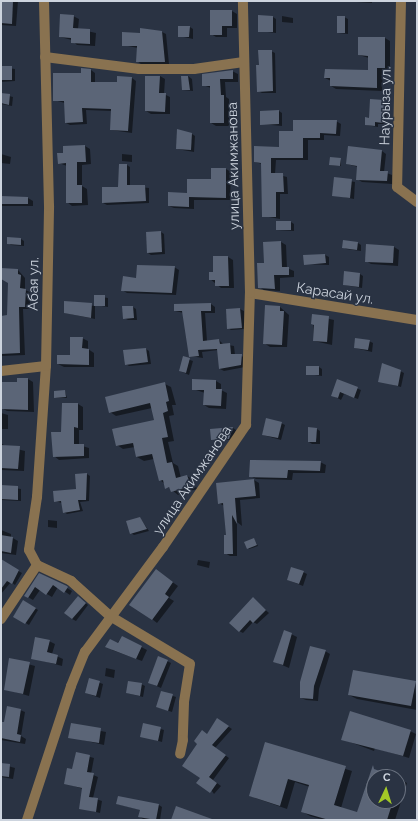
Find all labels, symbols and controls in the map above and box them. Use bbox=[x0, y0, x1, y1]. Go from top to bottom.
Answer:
street label: Наурыза ул. bbox=[376, 66, 394, 146]
street label: улица Акимжанова bbox=[223, 102, 243, 230]
street label: Абая ул. bbox=[24, 257, 42, 311]
street label: Карасай ул. bbox=[295, 279, 375, 307]
street label: улица Акимжанова bbox=[149, 422, 235, 538]
north arrow bbox=[366, 769, 406, 809]
text: С bbox=[383, 771, 391, 784]

